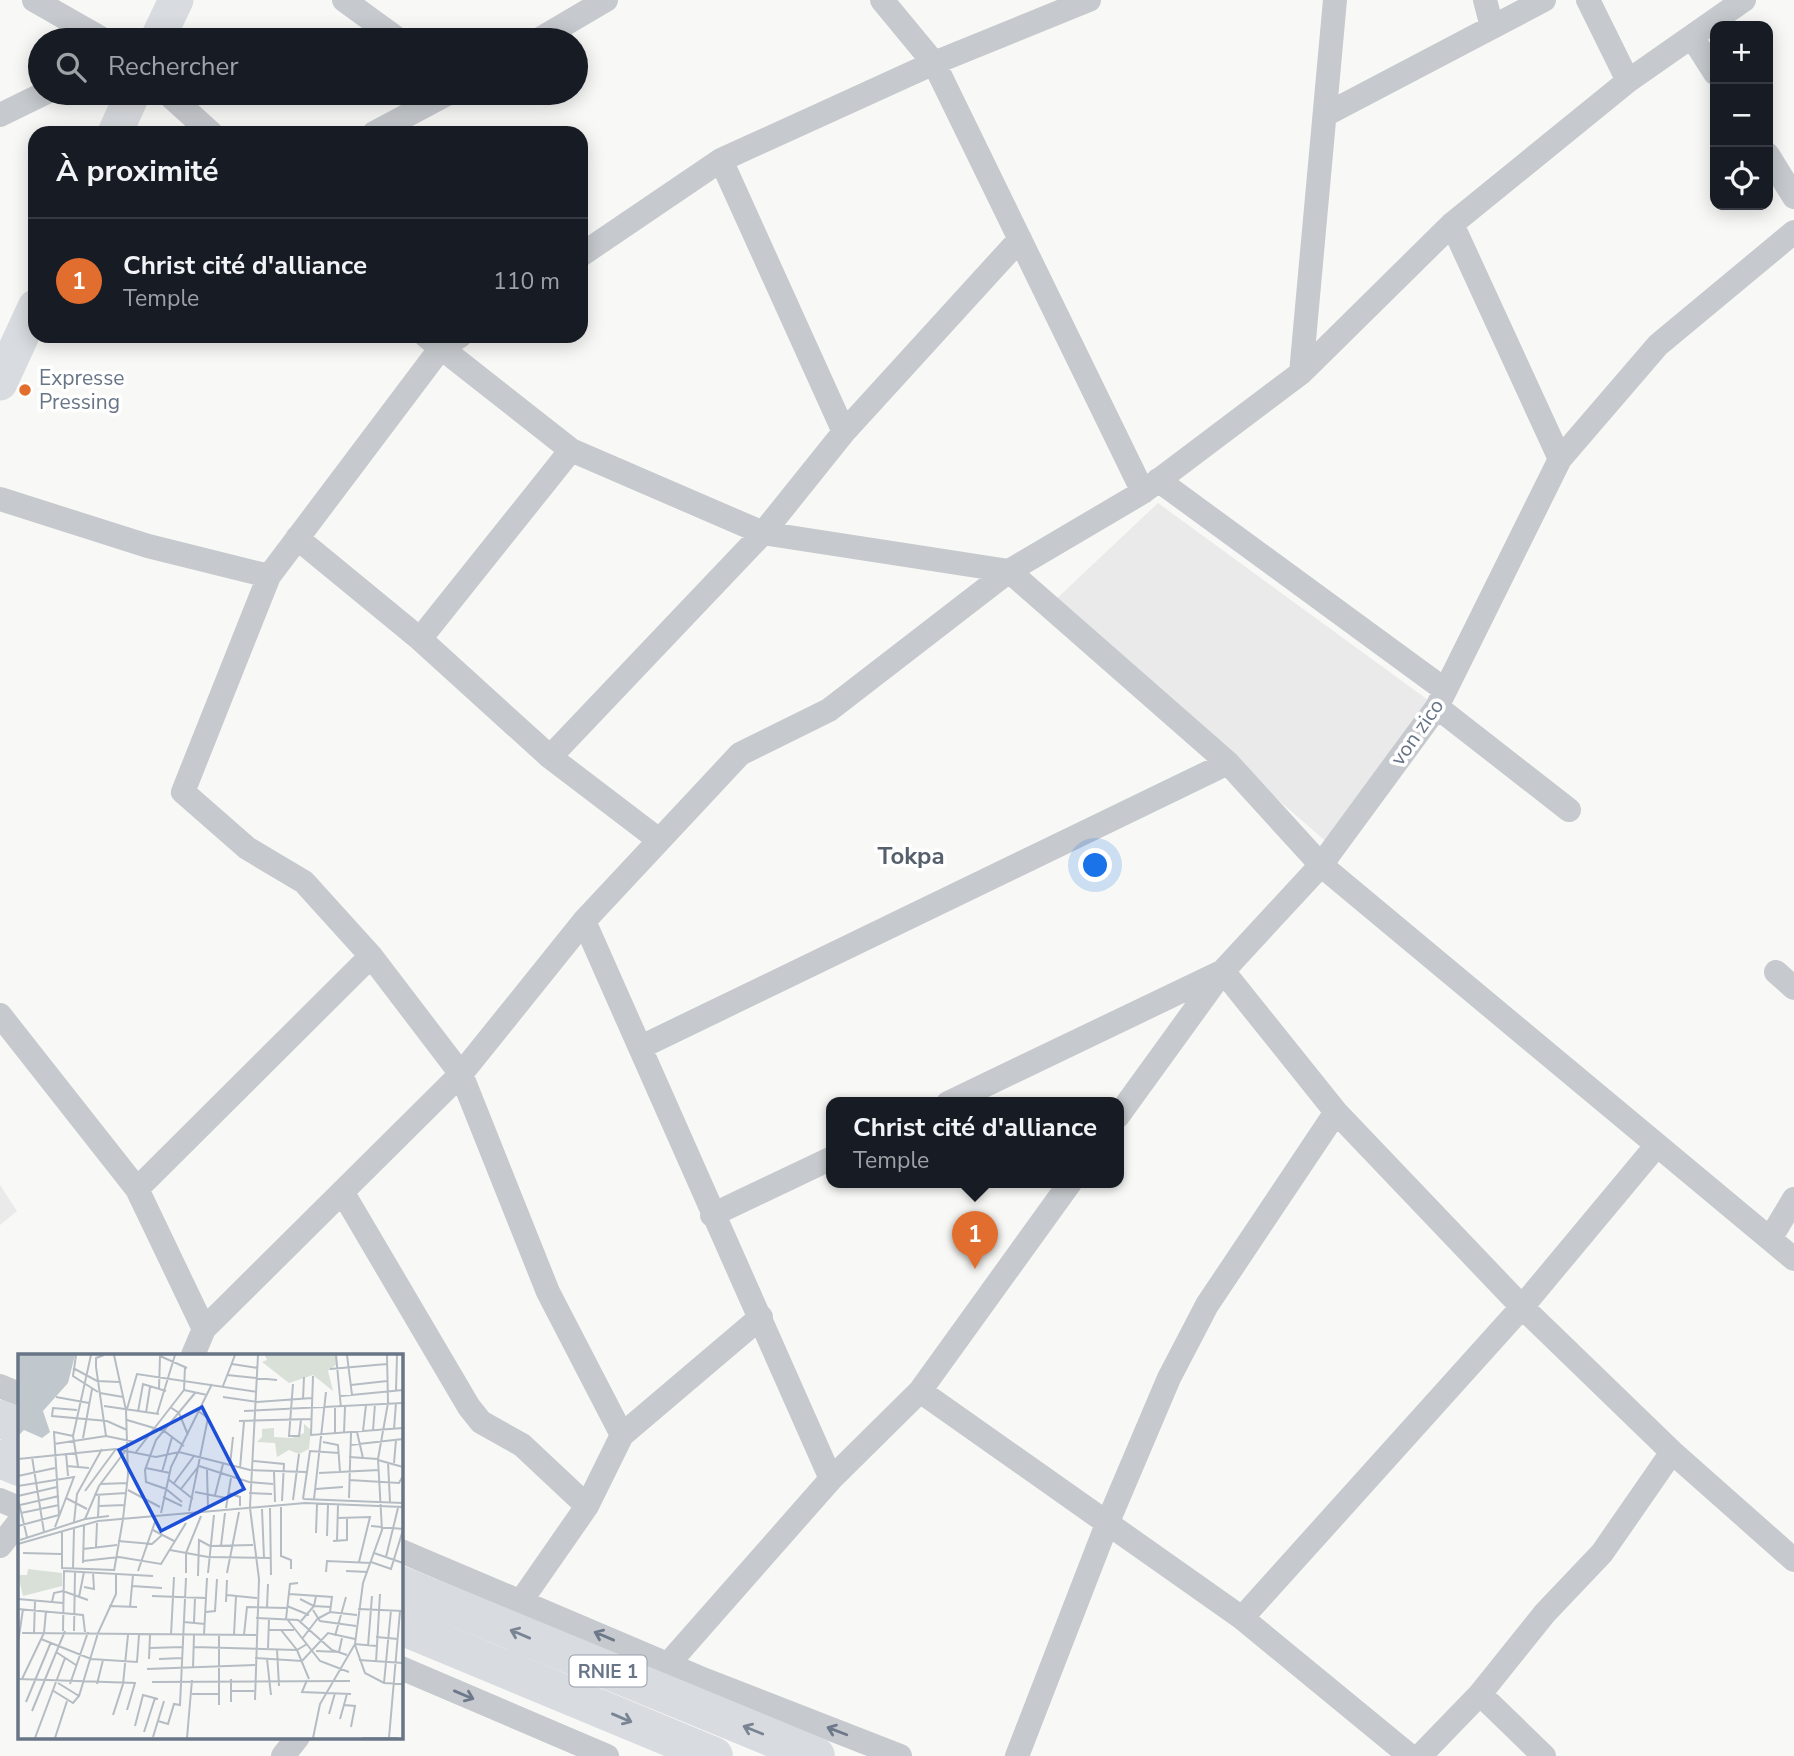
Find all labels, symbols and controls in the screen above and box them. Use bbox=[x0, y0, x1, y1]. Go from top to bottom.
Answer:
map controls bbox=[1710, 21, 1773, 210]
button: + bbox=[1710, 21, 1773, 84]
search box bbox=[28, 28, 588, 105]
icon: search bbox=[52, 48, 90, 86]
text: Rechercher bbox=[108, 49, 239, 84]
button: − bbox=[1710, 84, 1773, 147]
button: locate bbox=[1710, 147, 1773, 210]
text: À proximité bbox=[56, 151, 218, 192]
text: Christ cité d'alliance bbox=[123, 248, 367, 283]
text: 1 bbox=[72, 266, 86, 297]
text: 110 m bbox=[493, 266, 560, 297]
text: Temple bbox=[123, 283, 199, 314]
place label: Expresse Pressing bbox=[39, 364, 124, 416]
marker: Expresse Pressing bbox=[17, 382, 33, 398]
street label: von zico bbox=[1384, 693, 1450, 771]
district label: Tokpa bbox=[877, 840, 945, 872]
your location bbox=[1078, 848, 1112, 882]
popup bbox=[826, 1097, 1124, 1188]
text: Christ cité d'alliance bbox=[853, 1110, 1097, 1145]
text: Temple bbox=[853, 1145, 929, 1176]
pin: 1 bbox=[952, 1211, 998, 1269]
inset map bbox=[18, 1354, 402, 1738]
one-way arrow bbox=[509, 1627, 531, 1640]
one-way arrow bbox=[593, 1628, 615, 1641]
road number: RNIE 1 bbox=[570, 1656, 646, 1686]
one-way arrow bbox=[452, 1689, 474, 1702]
one-way arrow bbox=[611, 1713, 632, 1726]
one-way arrow bbox=[742, 1723, 764, 1736]
one-way arrow bbox=[826, 1724, 848, 1737]

